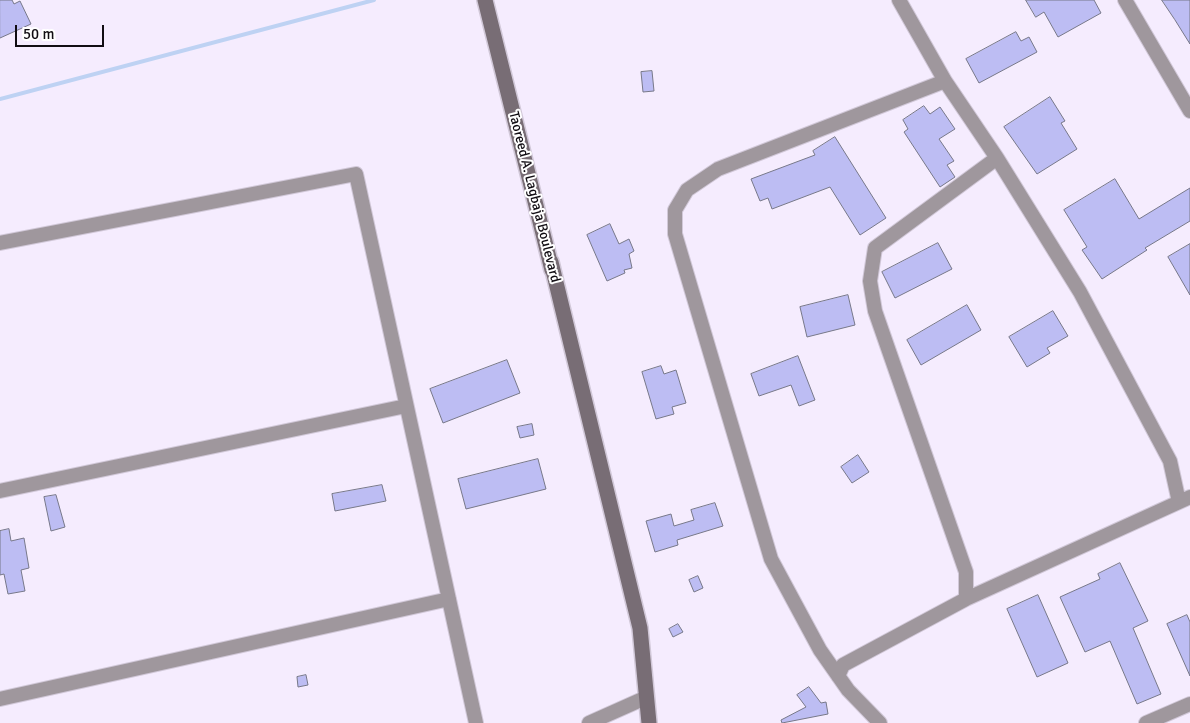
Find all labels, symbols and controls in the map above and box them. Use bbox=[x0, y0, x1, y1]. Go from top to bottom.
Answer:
scale bar bbox=[18, 15, 106, 47]
text: 50 m bbox=[23, 25, 54, 43]
street label: Taoreed A. Lagbaja Boulevard bbox=[505, 110, 563, 284]

